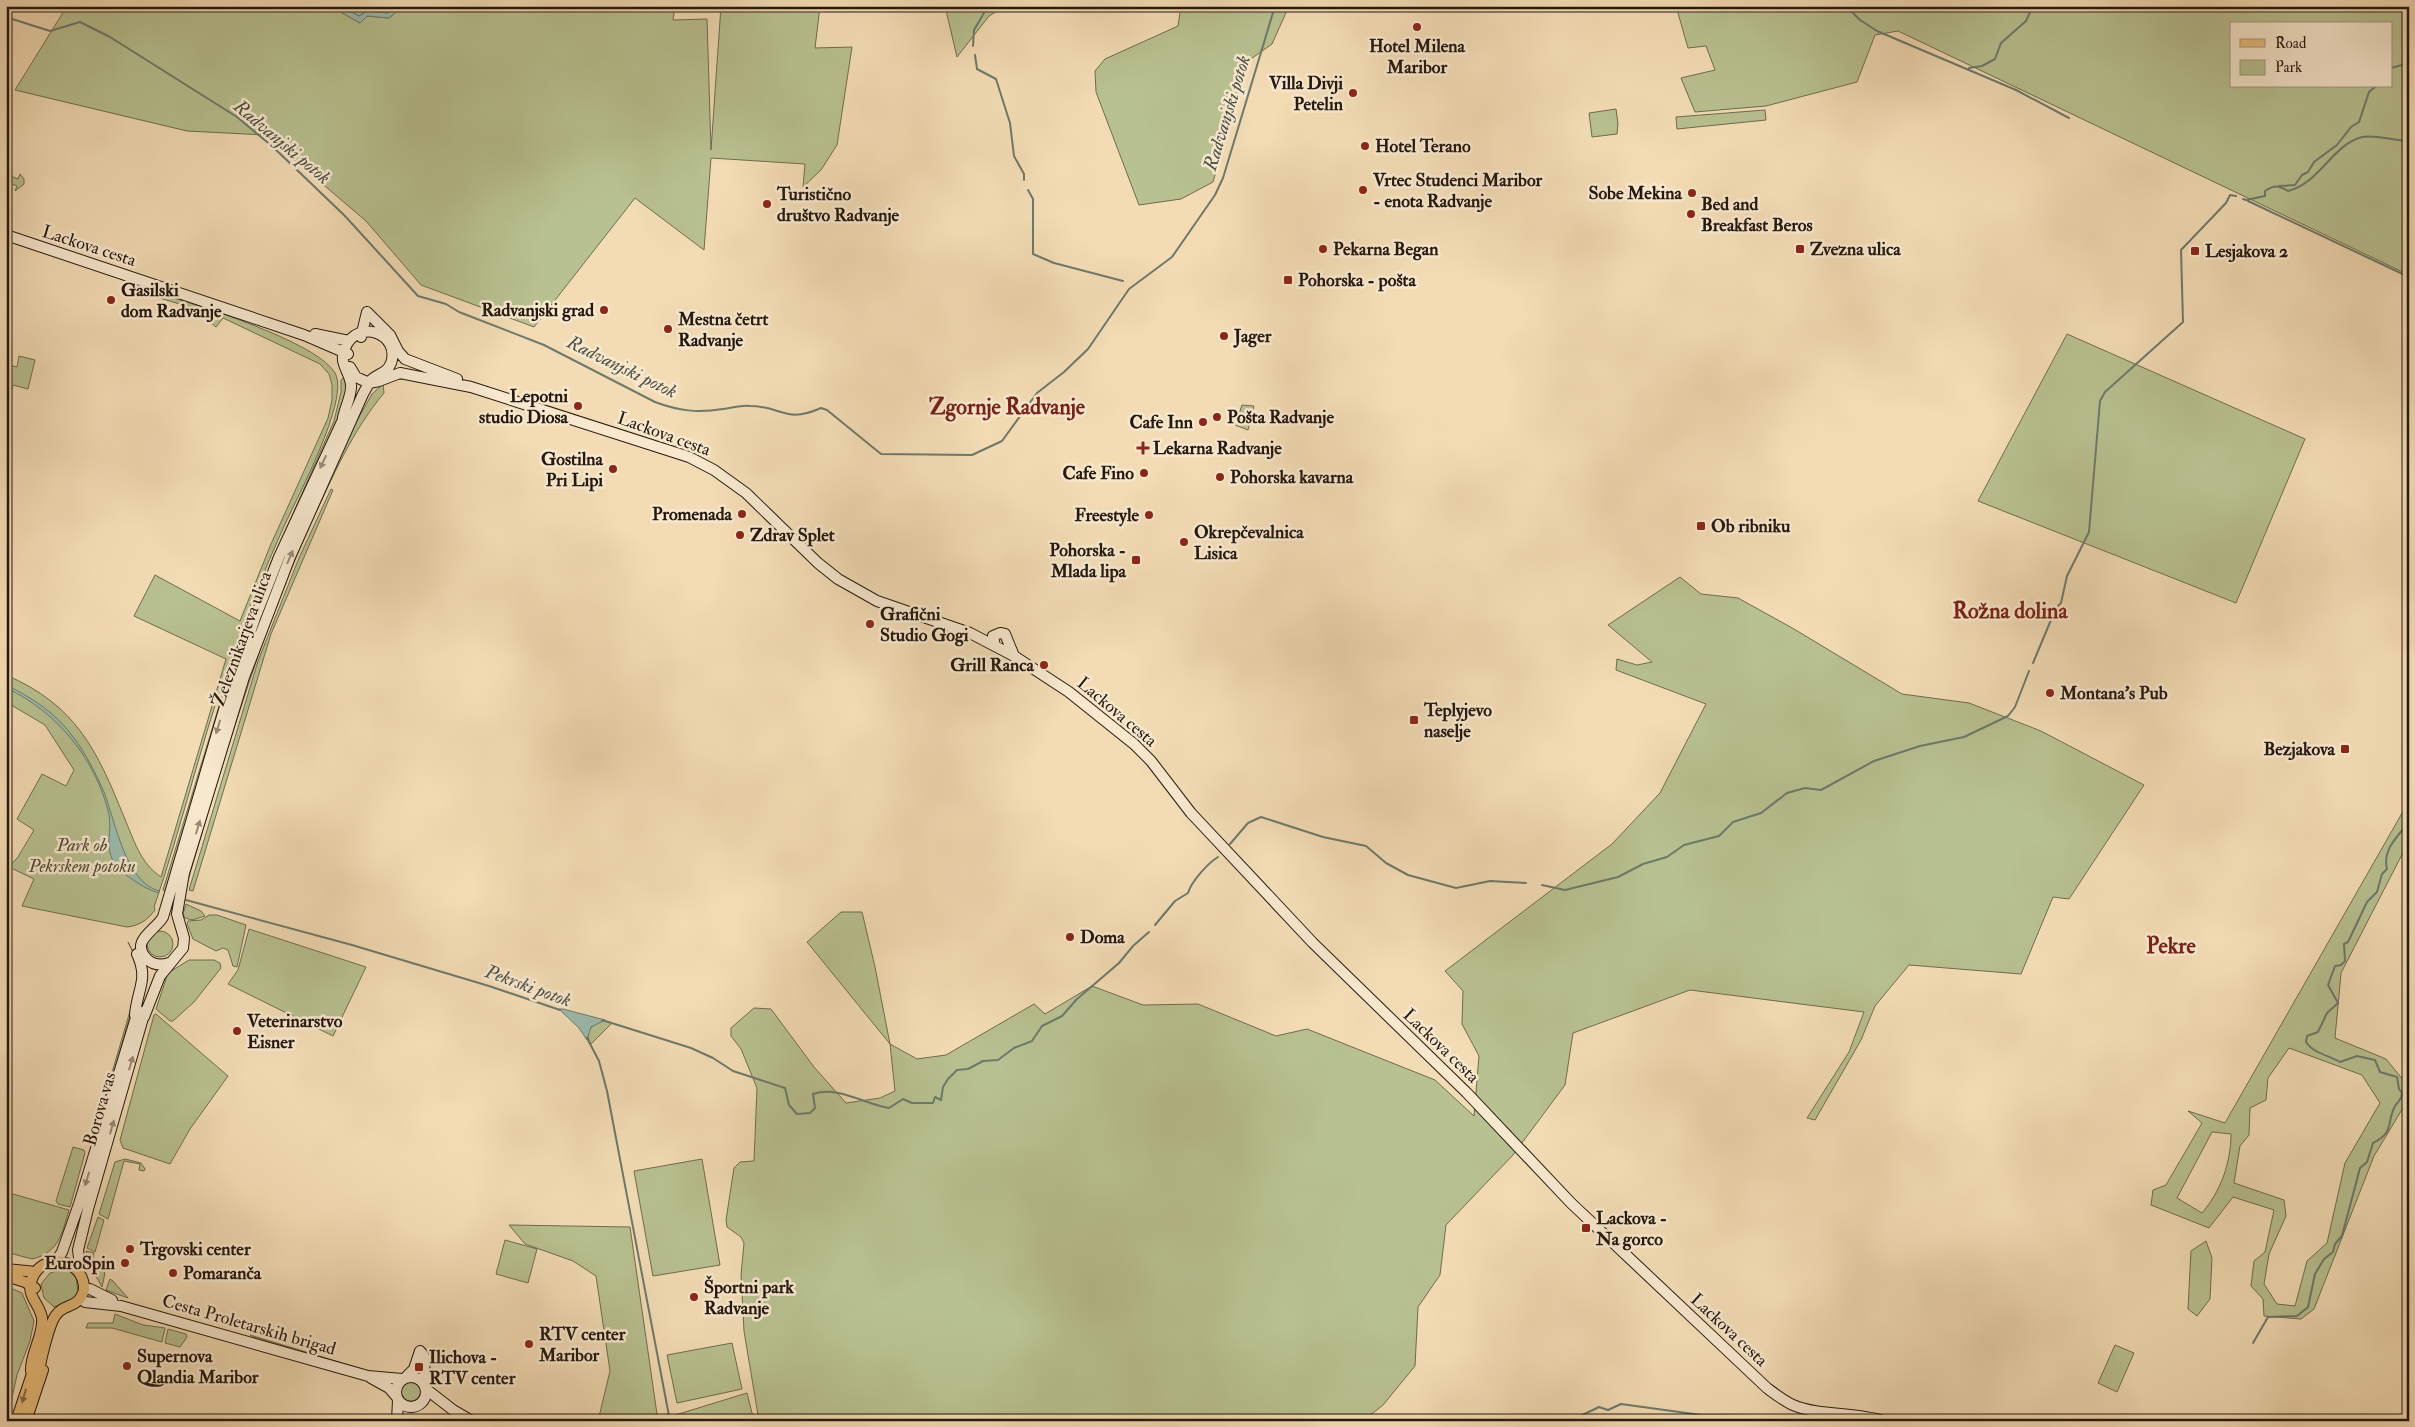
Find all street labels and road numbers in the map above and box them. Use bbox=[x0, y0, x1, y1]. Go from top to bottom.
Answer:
street label: Lackova cesta bbox=[39, 220, 140, 272]
street label: Lackova cesta bbox=[614, 407, 714, 462]
street label: Železnikarjeva ulica bbox=[206, 567, 277, 710]
street label: Lackova cesta bbox=[1072, 672, 1162, 753]
street label: Lackova cesta bbox=[1398, 1004, 1485, 1089]
street label: Borova vas bbox=[79, 1069, 121, 1149]
street label: Lackova cesta bbox=[1685, 1288, 1773, 1372]
street label: Cesta Proletarskih brigad bbox=[159, 1289, 339, 1361]

